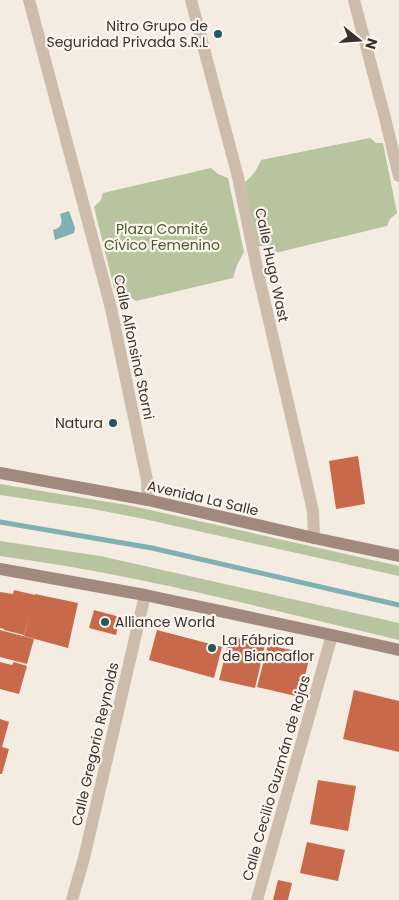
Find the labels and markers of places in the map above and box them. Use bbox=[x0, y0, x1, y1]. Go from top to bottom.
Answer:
place label: Nitro Grupo de Seguridad Privada S.R.L bbox=[46, 16, 208, 52]
marker: Nitro Grupo de Seguridad Privada S.R.L bbox=[212, 28, 224, 40]
place label: Natura bbox=[55, 413, 103, 433]
marker: Natura bbox=[107, 417, 119, 429]
place label: Alliance World bbox=[115, 612, 215, 632]
marker: Alliance World bbox=[99, 616, 111, 628]
place label: La Fábrica de Biancaflor bbox=[222, 630, 315, 666]
marker: La Fábrica de Biancaflor bbox=[206, 642, 218, 654]

